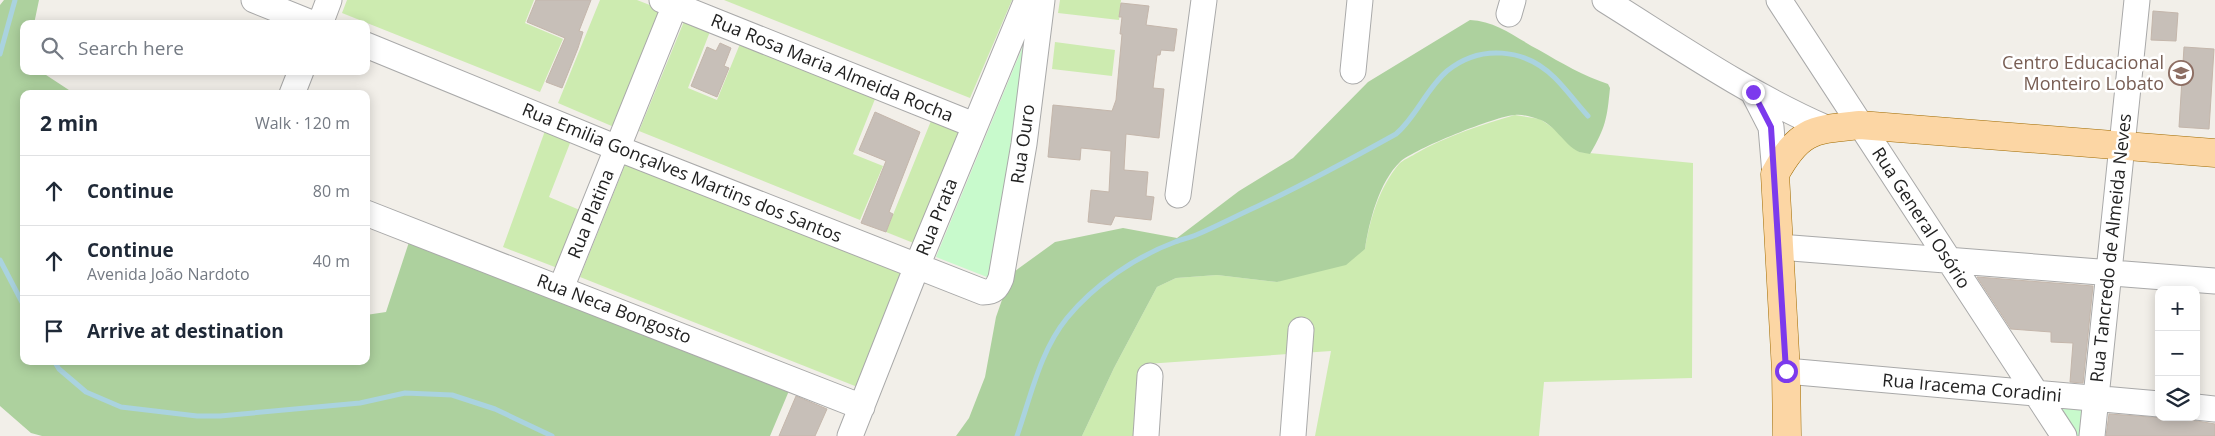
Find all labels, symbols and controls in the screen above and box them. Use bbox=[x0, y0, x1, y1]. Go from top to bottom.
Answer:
street label: Rua Rosa Maria Almeida Rocha bbox=[708, 7, 957, 127]
search box bbox=[20, 20, 370, 75]
icon: search bbox=[38, 34, 66, 62]
text: Search here bbox=[78, 35, 184, 61]
place label: Centro Educacional Monteiro Lobato bbox=[2002, 50, 2164, 95]
school or university icon: Centro Educacional Monteiro Lobato bbox=[2168, 60, 2194, 86]
route end bbox=[1742, 81, 1765, 104]
street label: Rua Emilia Gonçalves Martins dos Santos bbox=[519, 97, 846, 247]
street label: Rua Ouro bbox=[1005, 103, 1039, 185]
text: 2 min bbox=[40, 109, 98, 137]
text: Walk · 120 m bbox=[255, 112, 350, 134]
street label: Rua Tancredo de Almeida Neves bbox=[2084, 112, 2136, 384]
street label: Rua General Osório bbox=[1867, 142, 1977, 293]
street label: Rua Platina bbox=[561, 165, 619, 262]
street label: Rua Prata bbox=[910, 174, 962, 259]
icon: ahead bbox=[40, 177, 68, 205]
text: Continue bbox=[87, 178, 174, 204]
text: 80 m bbox=[313, 180, 350, 202]
text: Continue bbox=[87, 237, 174, 263]
icon: ahead bbox=[40, 247, 68, 275]
text: 40 m bbox=[313, 250, 350, 272]
text: Avenida João Nardoto bbox=[87, 263, 250, 285]
street label: Rua Neca Bongosto bbox=[534, 268, 695, 349]
map controls bbox=[2155, 286, 2200, 421]
button: + bbox=[2155, 286, 2200, 331]
icon: arrive bbox=[40, 317, 68, 345]
text: Arrive at destination bbox=[87, 318, 284, 344]
button: − bbox=[2155, 331, 2200, 376]
route start bbox=[1775, 360, 1798, 383]
street label: Rua Iracema Coradini bbox=[1881, 367, 2063, 407]
button: layers bbox=[2155, 376, 2200, 421]

